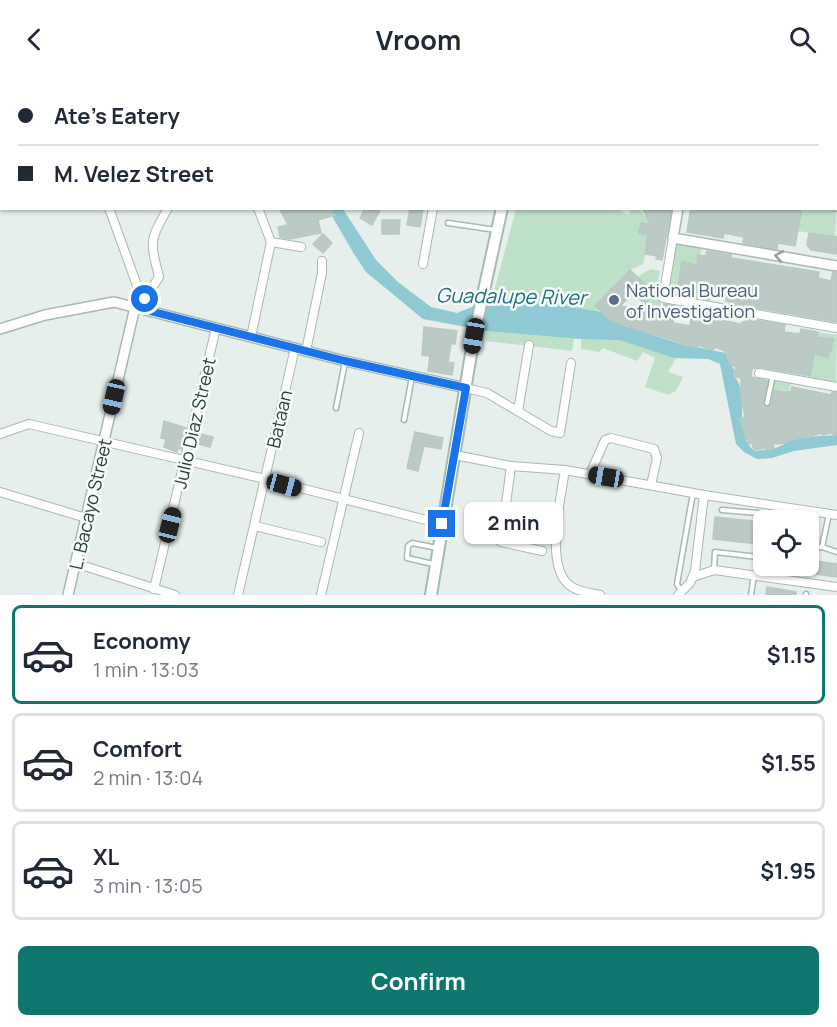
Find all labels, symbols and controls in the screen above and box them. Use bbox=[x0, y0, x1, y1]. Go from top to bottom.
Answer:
text: Vroom bbox=[376, 21, 461, 58]
icon: back bbox=[18, 23, 51, 56]
icon: search bbox=[786, 23, 819, 56]
text: Ate's Eatery bbox=[54, 101, 180, 131]
text: M. Velez Street bbox=[54, 159, 214, 189]
one-way arrow bbox=[775, 250, 785, 263]
place label: National Bureau of Investigation bbox=[626, 278, 758, 323]
water label: Guadalupe River bbox=[436, 281, 589, 311]
route start bbox=[131, 285, 158, 312]
marker: National Bureau of Investigation bbox=[607, 293, 621, 307]
car bbox=[462, 317, 486, 355]
street label: Julio Diaz Street bbox=[167, 355, 221, 491]
car bbox=[101, 377, 127, 417]
street label: Bataan bbox=[261, 388, 297, 450]
street label: L. Bacayo Street bbox=[63, 436, 117, 572]
car bbox=[587, 465, 625, 489]
car bbox=[264, 472, 304, 498]
callout: 2 min bbox=[463, 503, 562, 545]
car bbox=[157, 505, 183, 545]
text: 2 min bbox=[487, 509, 540, 536]
route end bbox=[428, 510, 455, 537]
map controls bbox=[753, 510, 819, 576]
button: locate bbox=[753, 510, 819, 576]
text: Economy bbox=[93, 626, 191, 656]
icon: car bbox=[21, 628, 75, 682]
text: $1.15 bbox=[767, 640, 816, 670]
text: 1 min · 13:03 bbox=[93, 656, 199, 683]
text: Comfort bbox=[93, 734, 182, 764]
icon: car bbox=[21, 736, 75, 790]
text: $1.55 bbox=[761, 748, 816, 778]
text: 2 min · 13:04 bbox=[93, 764, 203, 791]
text: XL bbox=[93, 842, 119, 872]
icon: car bbox=[21, 844, 75, 898]
text: $1.95 bbox=[760, 856, 816, 886]
text: 3 min · 13:05 bbox=[93, 872, 203, 899]
button: Confirm bbox=[18, 946, 819, 1015]

